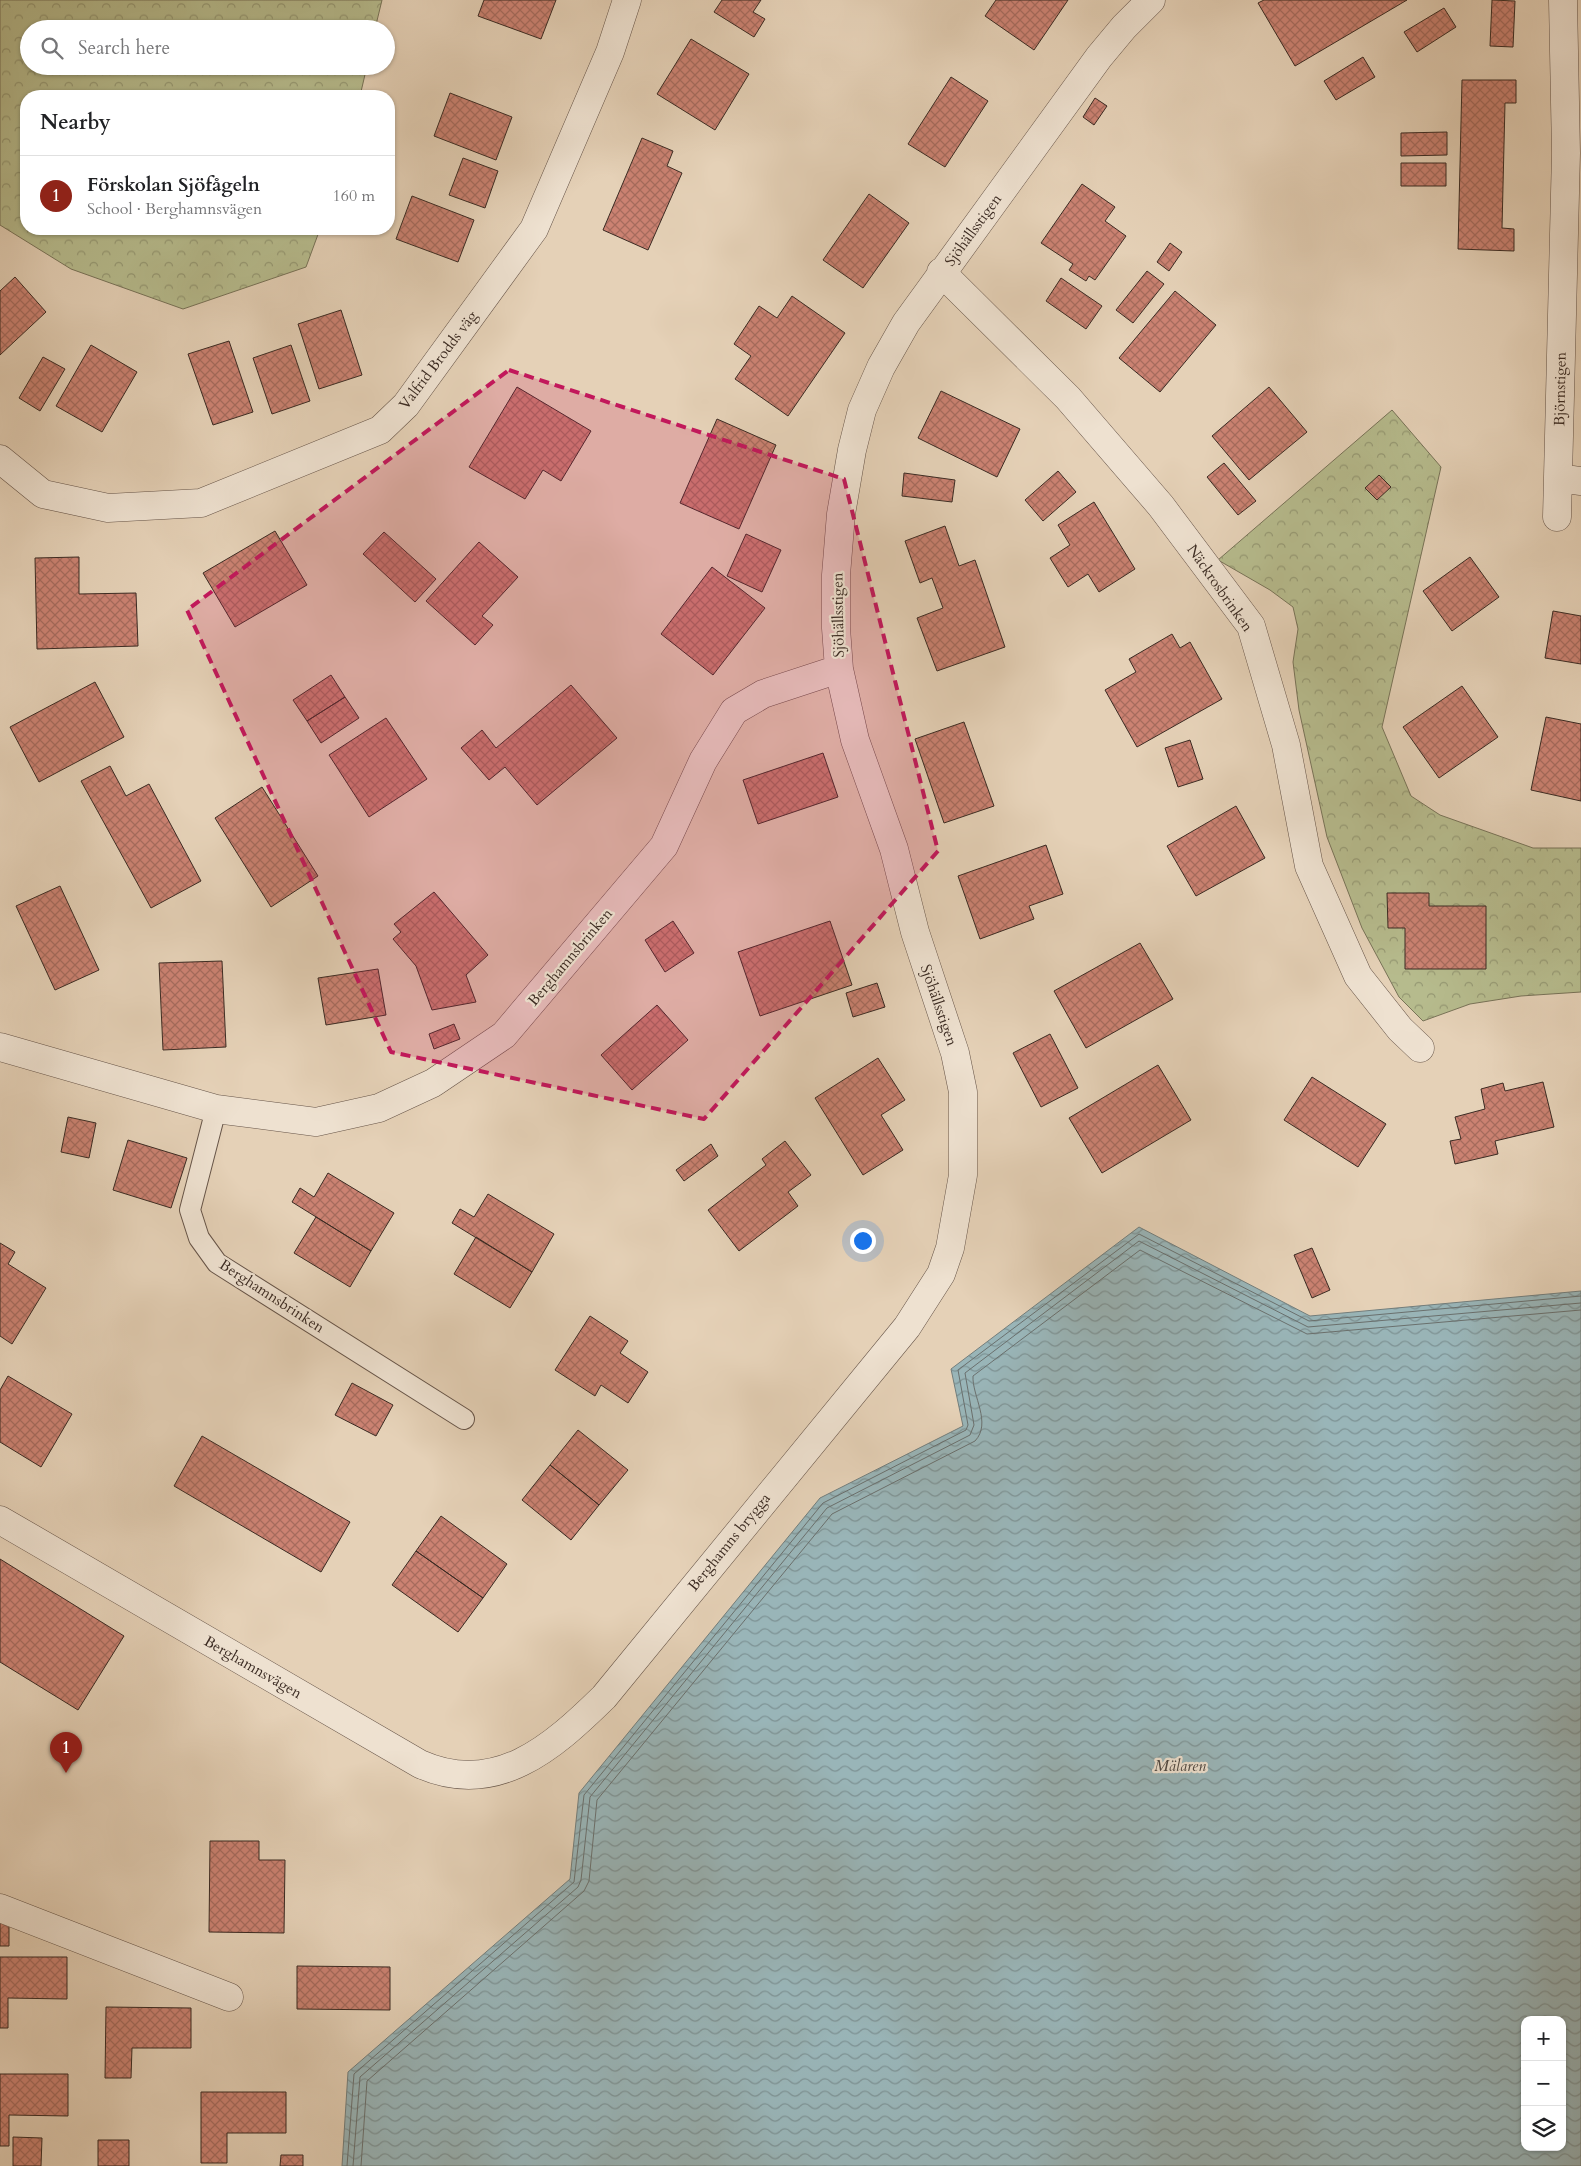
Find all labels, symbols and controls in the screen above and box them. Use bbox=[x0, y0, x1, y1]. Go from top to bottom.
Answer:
search box bbox=[20, 20, 395, 75]
icon: search bbox=[38, 34, 66, 62]
text: Search here bbox=[78, 35, 170, 61]
text: Nearby bbox=[40, 108, 111, 137]
text: Förskolan Sjöfågeln bbox=[87, 172, 260, 198]
text: 1 bbox=[52, 185, 60, 207]
text: 160 m bbox=[333, 185, 375, 207]
street label: Sjöhällsstigen bbox=[940, 189, 1006, 270]
text: School · Berghamnsvägen bbox=[87, 198, 262, 220]
street label: Valfrid Brodds väg bbox=[394, 306, 482, 414]
street label: Björnstigen bbox=[1549, 351, 1571, 426]
street label: Näckrosbrinken bbox=[1182, 540, 1258, 636]
street label: Sjöhällsstigen bbox=[827, 572, 849, 658]
street label: Berghamnsbrinken bbox=[523, 904, 617, 1010]
street label: Sjöhällsstigen bbox=[916, 962, 962, 1049]
your location bbox=[850, 1228, 876, 1254]
street label: Berghamnsbrinken bbox=[216, 1255, 329, 1338]
street label: Berghamns brygga bbox=[683, 1488, 775, 1595]
street label: Berghamnsvägen bbox=[200, 1631, 306, 1703]
pin: 1 bbox=[50, 1732, 82, 1773]
water label: Mälaren bbox=[1154, 1755, 1206, 1777]
map controls bbox=[1521, 2016, 1566, 2151]
button: + bbox=[1521, 2016, 1566, 2061]
button: − bbox=[1521, 2061, 1566, 2106]
button: layers bbox=[1521, 2106, 1566, 2151]

